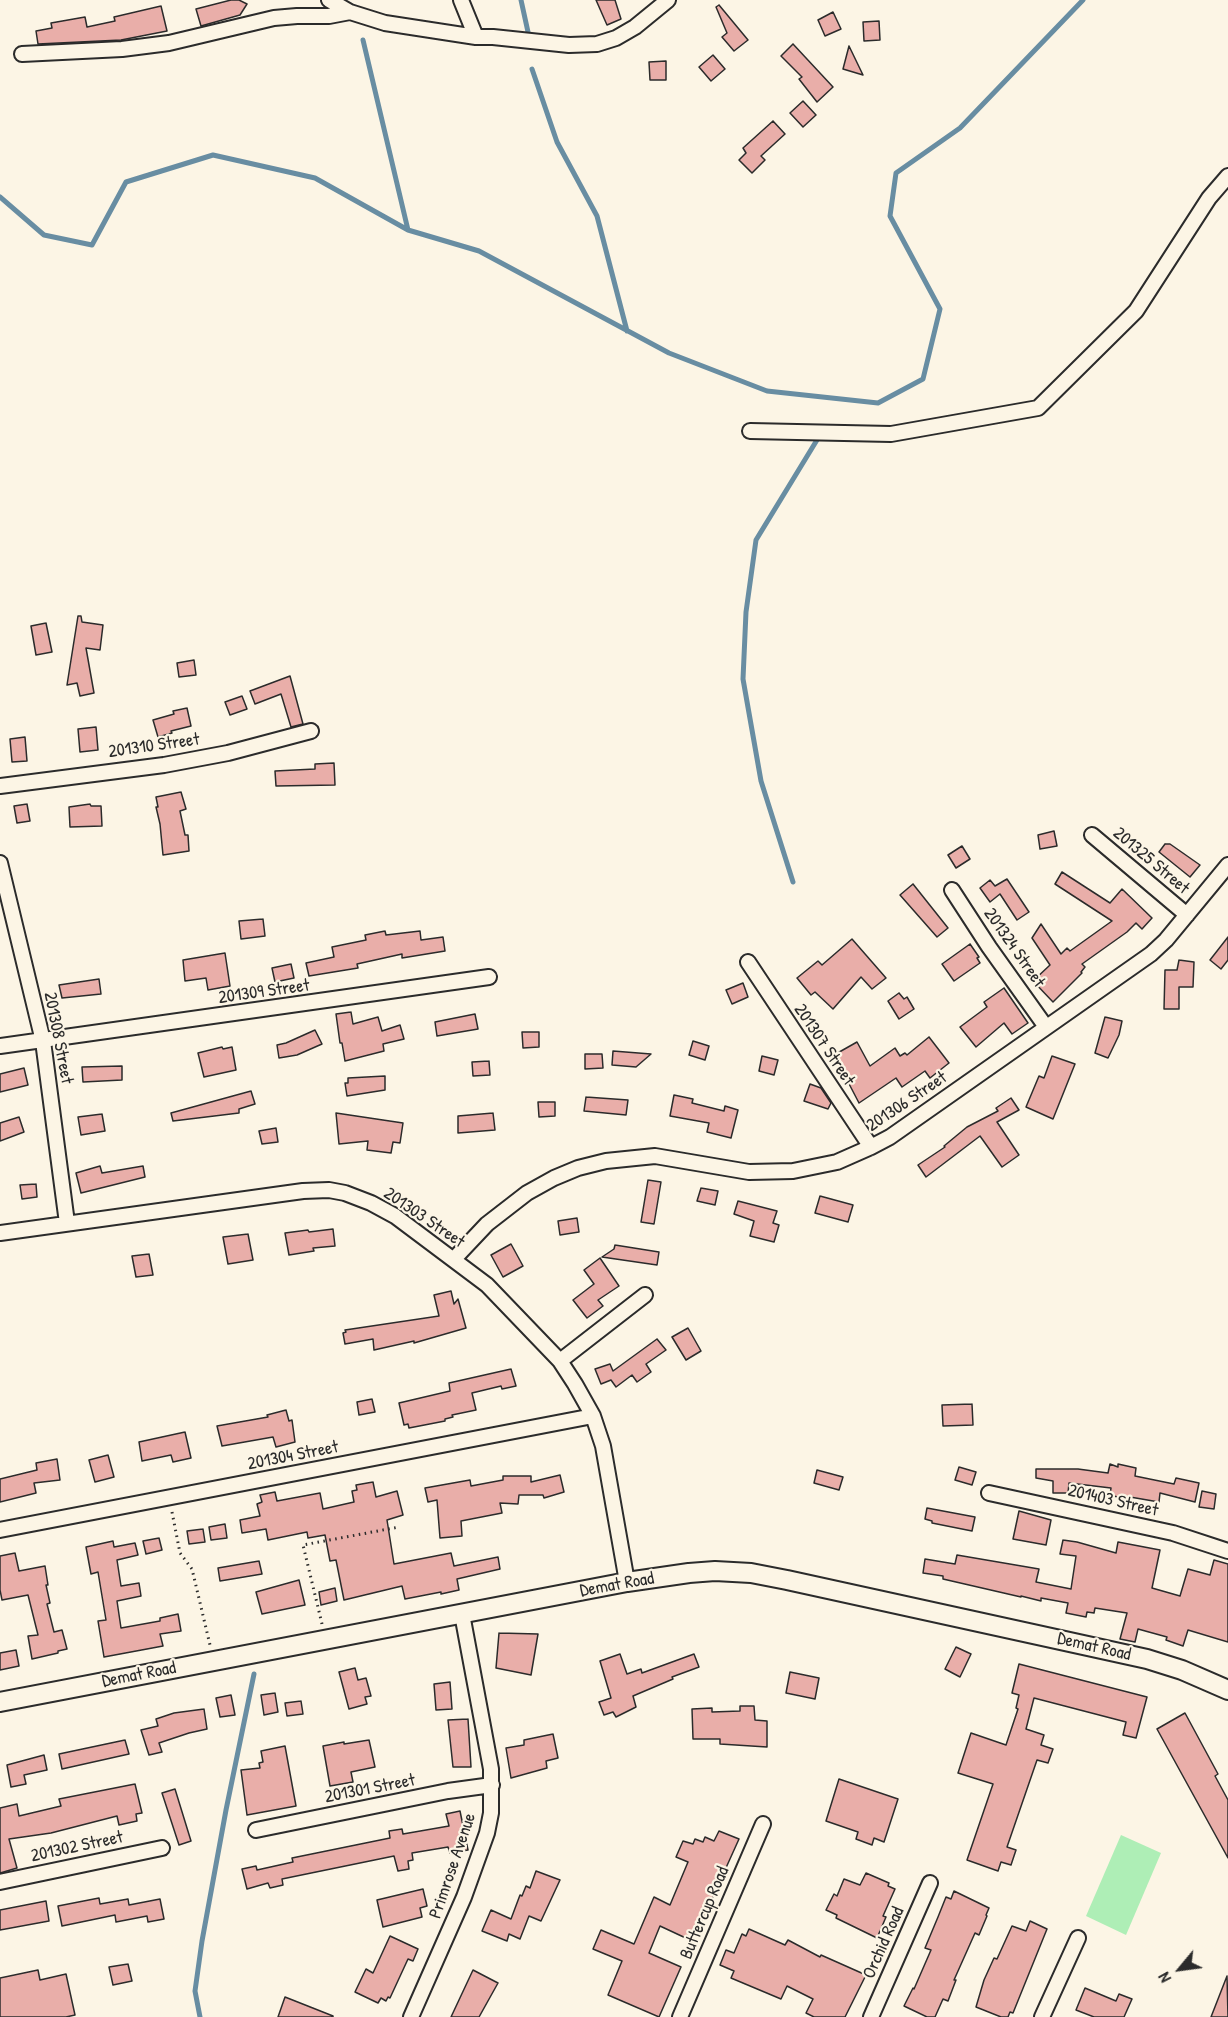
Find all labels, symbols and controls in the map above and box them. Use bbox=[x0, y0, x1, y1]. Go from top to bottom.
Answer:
street label: 201310 Street bbox=[107, 729, 201, 763]
street label: 201325 Street bbox=[1108, 823, 1194, 899]
street label: 201324 Street bbox=[979, 904, 1049, 992]
street label: 201309 Street bbox=[217, 975, 311, 1009]
street label: 201308 Street bbox=[39, 990, 77, 1086]
street label: 201307 Street bbox=[789, 1000, 859, 1090]
street label: 201306 Street bbox=[863, 1067, 951, 1137]
street label: 201303 Street bbox=[379, 1183, 469, 1253]
street label: 201304 Street bbox=[246, 1437, 340, 1475]
street label: 201403 Street bbox=[1066, 1480, 1160, 1522]
street label: Demat Road bbox=[578, 1568, 656, 1602]
street label: Demat Road bbox=[1055, 1628, 1133, 1666]
street label: Demat Road bbox=[100, 1657, 178, 1693]
street label: 201301 Street bbox=[323, 1770, 417, 1808]
street label: Primrose Avenue bbox=[425, 1811, 481, 1921]
street label: 201302 Street bbox=[29, 1827, 125, 1867]
street label: Buttercup Road bbox=[676, 1864, 734, 1962]
street label: Orchid Road bbox=[859, 1904, 909, 1982]
north arrow bbox=[1150, 1939, 1210, 1999]
text: N bbox=[1153, 1969, 1176, 1987]

